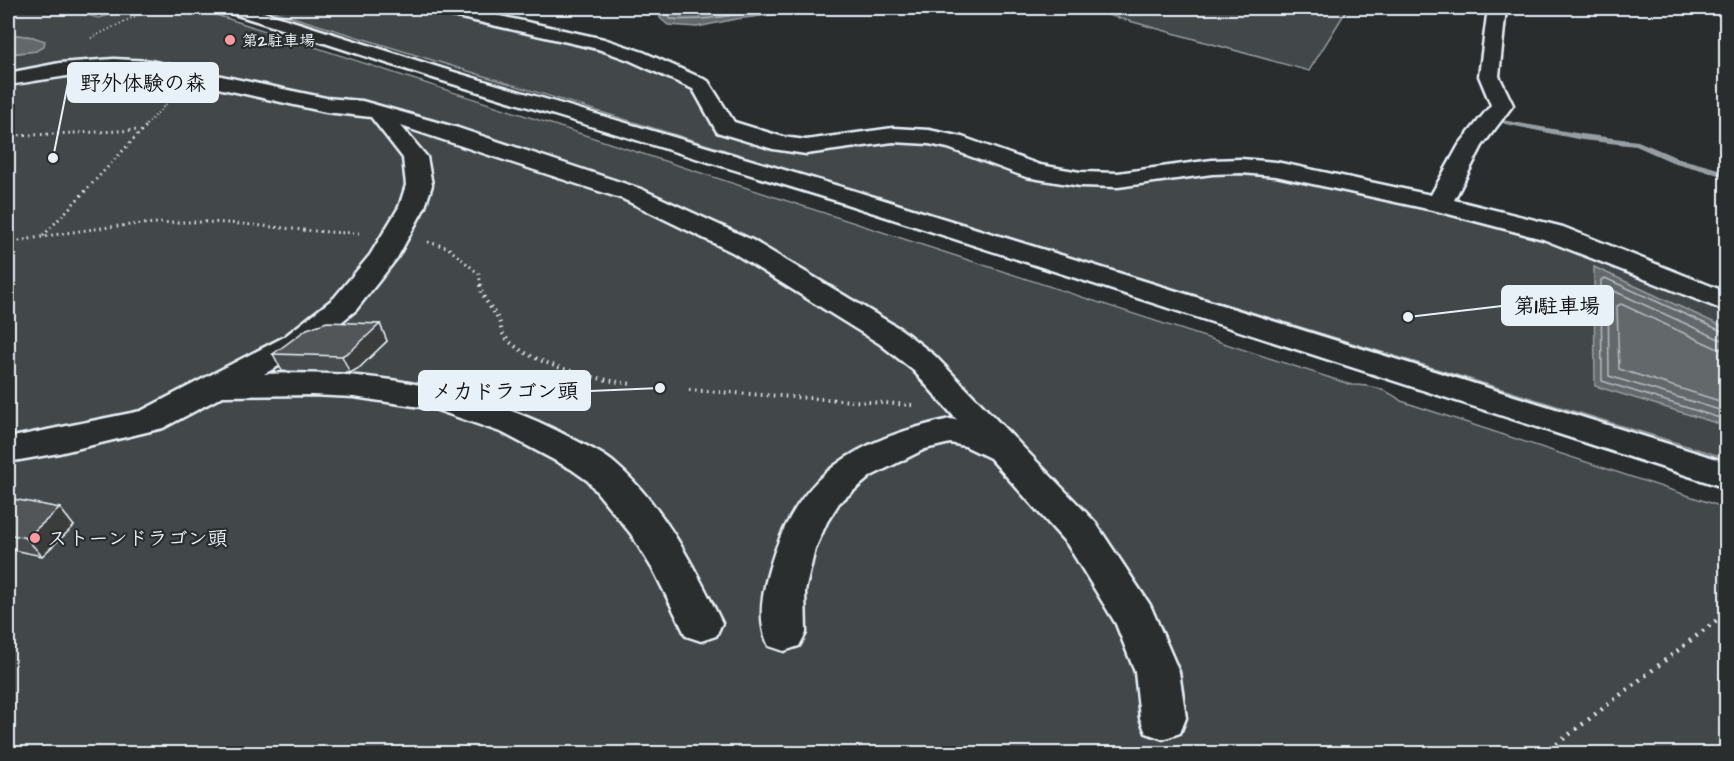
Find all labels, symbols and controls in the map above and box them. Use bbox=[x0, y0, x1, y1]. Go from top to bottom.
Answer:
place label: 第2駐車場 bbox=[242, 30, 315, 52]
marker: 第2駐車場 bbox=[223, 33, 237, 47]
callout: 野外体験の森 bbox=[68, 63, 218, 102]
text: 野外体験の森 bbox=[80, 69, 206, 98]
callout: 第1駐車場 bbox=[1502, 286, 1613, 325]
text: 第1駐車場 bbox=[1514, 292, 1600, 321]
callout: メカドラゴン頭 bbox=[419, 371, 590, 410]
text: メカドラゴン頭 bbox=[432, 377, 579, 406]
place label: ストーンドラゴン頭 bbox=[47, 525, 227, 553]
marker: ストーンドラゴン頭 bbox=[28, 531, 42, 545]

